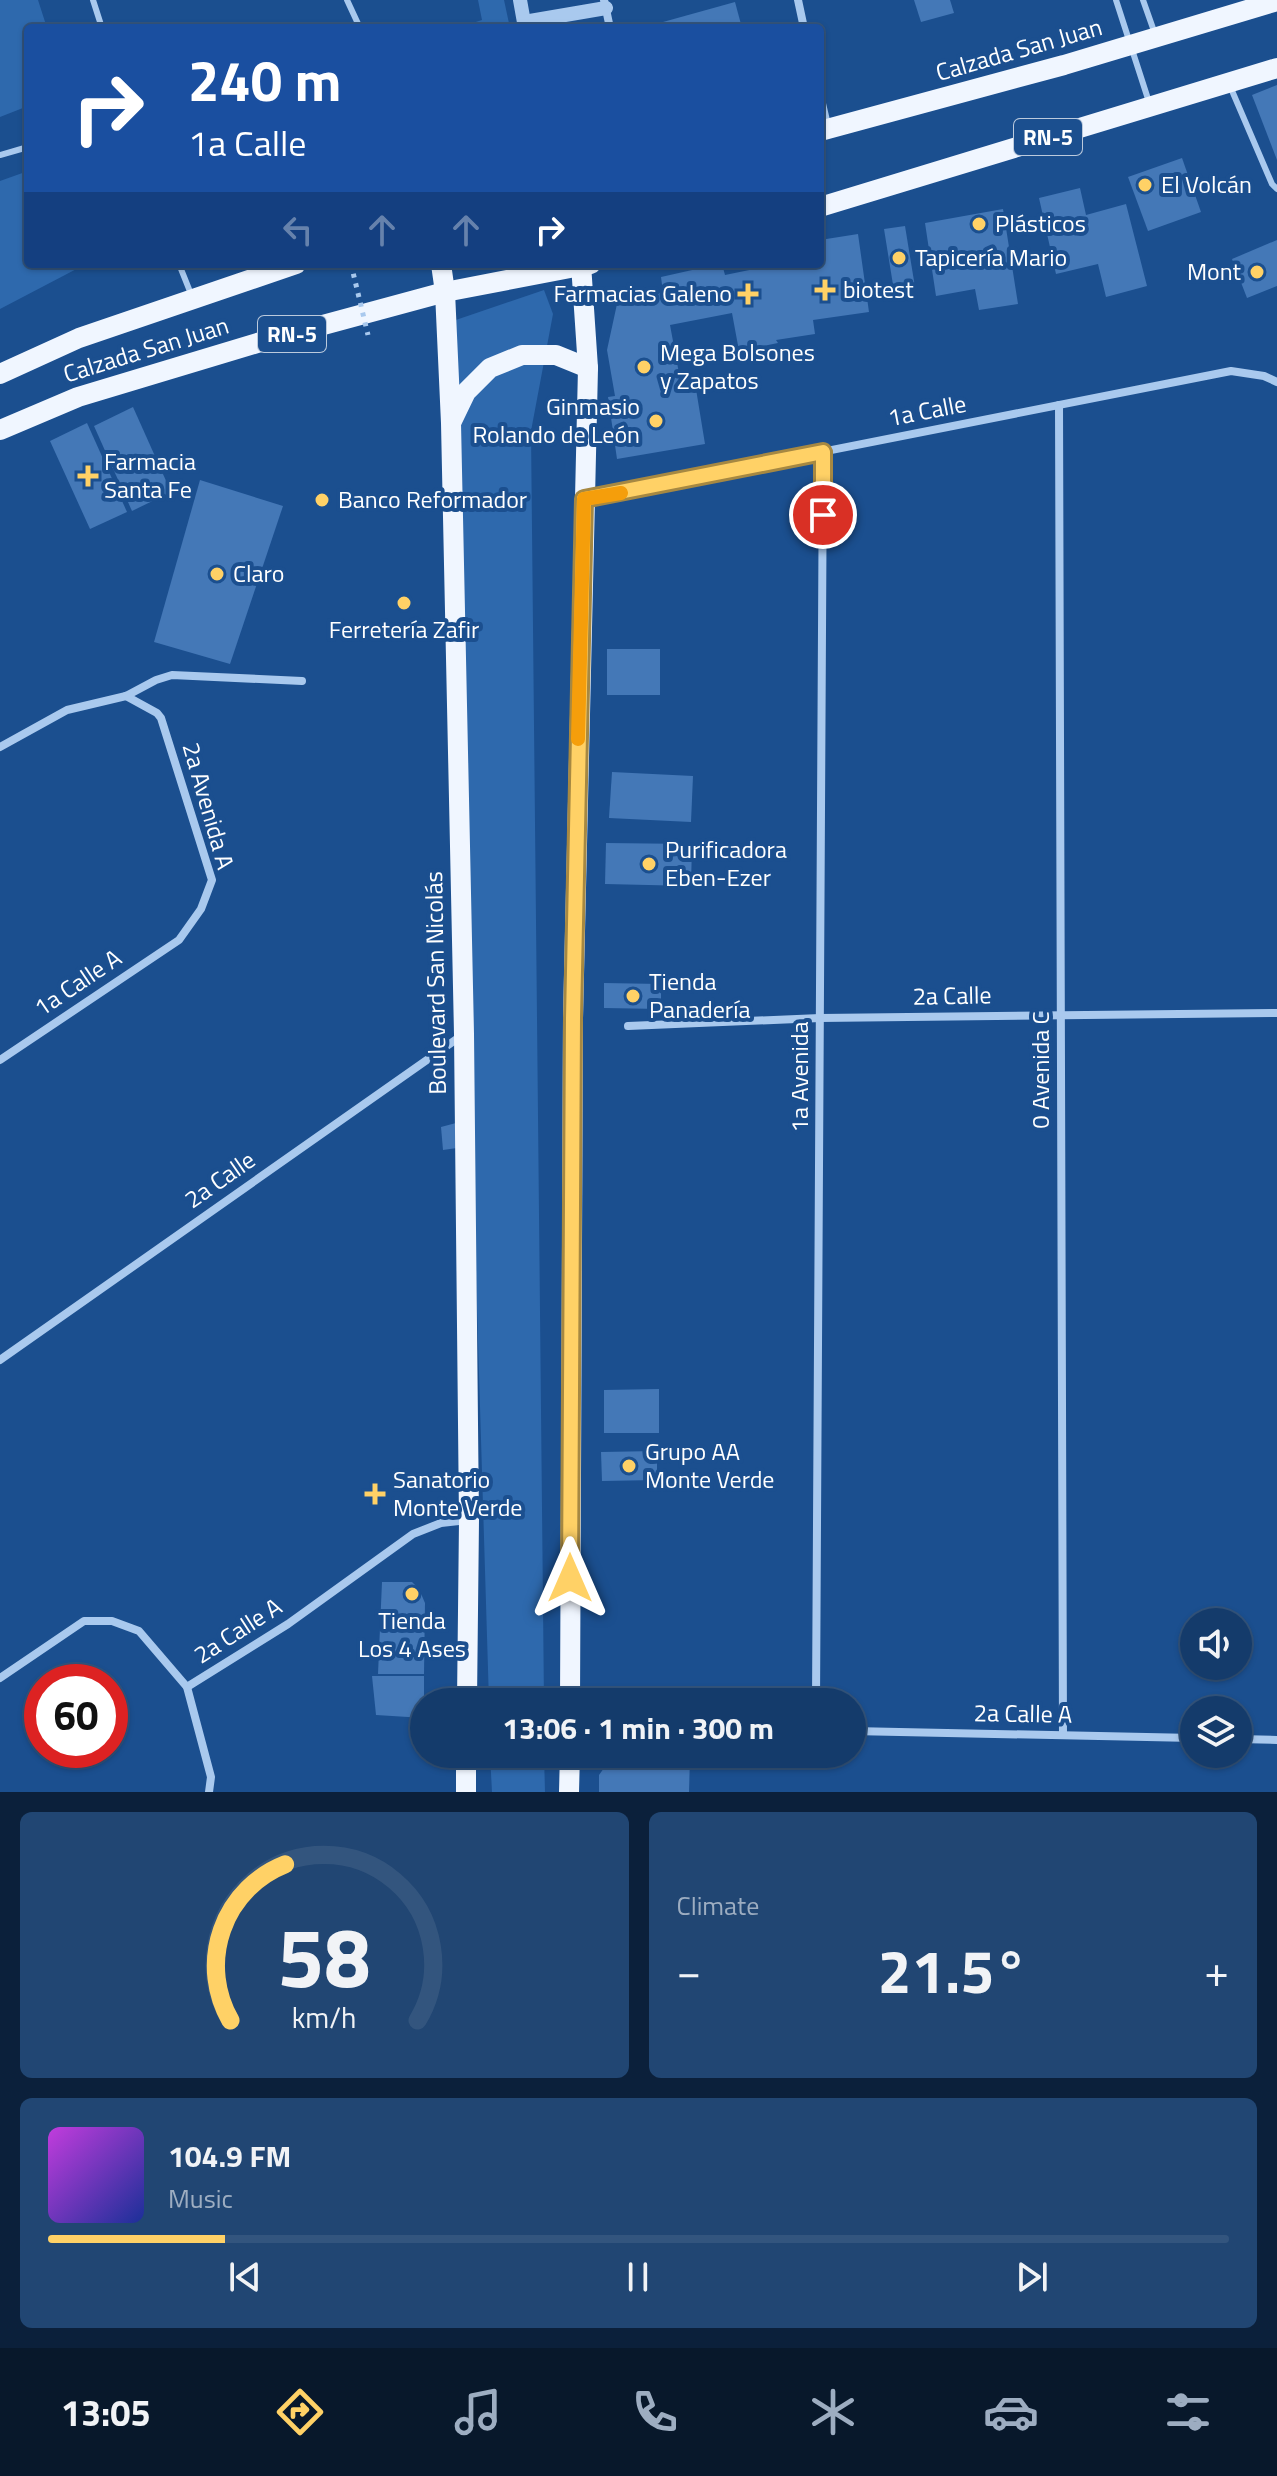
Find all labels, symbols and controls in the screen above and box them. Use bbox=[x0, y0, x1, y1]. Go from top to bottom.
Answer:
street label: Calzada San Juan bbox=[931, 8, 1106, 90]
text: 240 m bbox=[188, 38, 341, 123]
icon: right bbox=[56, 56, 160, 160]
text: 1a Calle bbox=[188, 115, 307, 170]
road number: RN-5 bbox=[1014, 119, 1082, 155]
place label: El Volcán bbox=[1161, 166, 1252, 202]
marker: El Volcán bbox=[1136, 176, 1154, 194]
place label: Plásticos bbox=[995, 205, 1086, 241]
icon: left bbox=[276, 208, 320, 252]
icon: ahead bbox=[360, 208, 404, 252]
icon: ahead bbox=[444, 208, 488, 252]
icon: right bbox=[528, 208, 572, 252]
marker: Plásticos bbox=[970, 215, 988, 233]
place label: Tapicería Mario bbox=[915, 239, 1067, 275]
marker: Tapicería Mario bbox=[890, 249, 908, 267]
place label: Mont bbox=[1187, 253, 1242, 289]
marker: Mont bbox=[1248, 263, 1266, 281]
place label: biotest bbox=[843, 271, 914, 307]
place label: Farmacias Galeno bbox=[554, 275, 732, 311]
marker: biotest bbox=[814, 279, 836, 301]
marker: Farmacias Galeno bbox=[739, 285, 757, 303]
street label: Calzada San Juan bbox=[59, 307, 233, 391]
road number: RN-5 bbox=[258, 316, 326, 352]
place label: Mega Bolsones y Zapatos bbox=[660, 334, 815, 398]
marker: Mega Bolsones y Zapatos bbox=[635, 358, 653, 376]
street label: 1a Calle bbox=[885, 385, 969, 435]
place label: Ginmasio Rolando de León bbox=[473, 388, 640, 452]
marker: Ginmasio Rolando de León bbox=[647, 412, 665, 430]
place label: Farmacia Santa Fe bbox=[104, 443, 196, 507]
marker: Farmacia Santa Fe bbox=[79, 467, 97, 485]
place label: Banco Reformador bbox=[338, 481, 527, 517]
pin bbox=[789, 481, 857, 549]
marker: Banco Reformador bbox=[313, 491, 331, 509]
icon: arrive bbox=[801, 493, 845, 537]
place label: Claro bbox=[233, 555, 284, 591]
marker: Claro bbox=[208, 565, 226, 583]
marker: Ferretería Zafir bbox=[395, 594, 413, 612]
place label: Ferretería Zafir bbox=[329, 611, 479, 647]
street label: 2a Avenida A bbox=[174, 738, 244, 873]
place label: Purificadora Eben-Ezer bbox=[665, 831, 787, 895]
marker: Purificadora Eben-Ezer bbox=[640, 855, 658, 873]
street label: Boulevard San Nicolás bbox=[415, 871, 455, 1095]
street label: 1a Calle A bbox=[26, 940, 128, 1025]
place label: Tienda Panadería bbox=[649, 963, 750, 1027]
street label: 2a Calle bbox=[912, 976, 992, 1014]
marker: Tienda Panadería bbox=[624, 987, 642, 1005]
street label: 0 Avenida C bbox=[1022, 1011, 1058, 1129]
street label: 1a Avenida bbox=[781, 1022, 817, 1132]
street label: 2a Calle bbox=[177, 1142, 262, 1217]
place label: Grupo AA Monte Verde bbox=[645, 1433, 774, 1497]
marker: Grupo AA Monte Verde bbox=[620, 1457, 638, 1475]
place label: Sanatorio Monte Verde bbox=[393, 1461, 522, 1525]
marker: Sanatorio Monte Verde bbox=[364, 1483, 386, 1505]
position arrow bbox=[528, 1536, 612, 1620]
marker: Tienda Los 4 Ases bbox=[403, 1585, 421, 1603]
street label: 2a Calle A bbox=[186, 1588, 289, 1672]
place label: Tienda Los 4 Ases bbox=[358, 1602, 466, 1666]
map controls bbox=[1180, 1608, 1252, 1768]
button: sound bbox=[1180, 1608, 1252, 1680]
speed limit sign: 60 bbox=[24, 1664, 128, 1768]
street label: 2a Calle A bbox=[973, 1694, 1073, 1732]
button: layers bbox=[1180, 1696, 1252, 1768]
text: 13:06 · 1 min · 300 m bbox=[502, 1705, 774, 1751]
text: Climate bbox=[677, 1886, 759, 1925]
text: 58 bbox=[278, 1893, 371, 2019]
text: 21.5° bbox=[878, 1925, 1028, 2016]
text: − bbox=[677, 1937, 701, 2004]
text: + bbox=[1204, 1937, 1229, 2004]
text: km/h bbox=[292, 1996, 357, 2039]
text: 104.9 FM bbox=[168, 2133, 291, 2179]
text: Music bbox=[168, 2179, 233, 2218]
icon: previous bbox=[223, 2255, 267, 2299]
icon: pause bbox=[616, 2255, 660, 2299]
icon: next bbox=[1010, 2255, 1054, 2299]
icon: directions bbox=[272, 2384, 328, 2440]
icon: music bbox=[450, 2384, 506, 2440]
icon: phone bbox=[627, 2384, 683, 2440]
icon: climate bbox=[805, 2384, 861, 2440]
icon: car bbox=[983, 2384, 1039, 2440]
icon: filters bbox=[1160, 2384, 1216, 2440]
text: 13:05 bbox=[61, 2385, 151, 2440]

